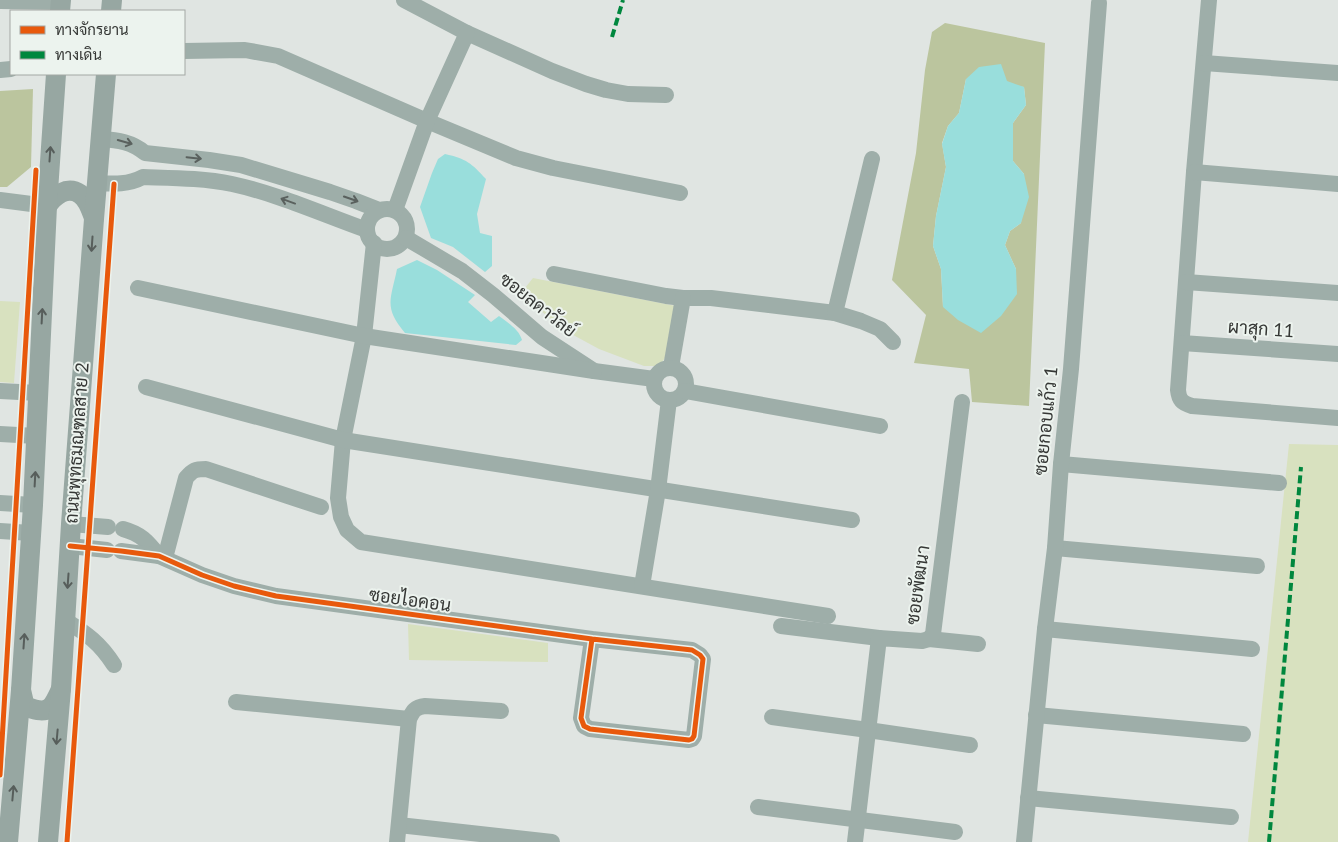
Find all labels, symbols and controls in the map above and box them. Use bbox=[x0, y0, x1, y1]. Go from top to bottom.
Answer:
legend bbox=[10, 10, 185, 75]
text: ทางจักรยาน bbox=[55, 20, 129, 38]
text: ทางเดิน bbox=[55, 45, 102, 63]
one-way arrow bbox=[116, 138, 132, 147]
one-way arrow bbox=[46, 146, 55, 162]
one-way arrow bbox=[185, 153, 201, 163]
one-way arrow bbox=[342, 195, 358, 204]
one-way arrow bbox=[281, 196, 297, 205]
one-way arrow bbox=[87, 236, 96, 252]
street label: ซอยลดาวัลย์ bbox=[496, 267, 582, 341]
one-way arrow bbox=[37, 309, 46, 325]
street label: ผาสุก 11 bbox=[1227, 315, 1295, 343]
street label: ถนนพุทธมณฑลสาย 2 bbox=[59, 362, 95, 524]
street label: ซอยกอบแก้ว 1 bbox=[1028, 365, 1062, 477]
one-way arrow bbox=[30, 471, 39, 487]
street label: ซอยพัฒนา bbox=[901, 544, 933, 626]
one-way arrow bbox=[63, 573, 72, 589]
street label: ซอยไอคอน bbox=[368, 581, 453, 616]
one-way arrow bbox=[20, 633, 29, 649]
one-way arrow bbox=[52, 729, 62, 745]
one-way arrow bbox=[8, 786, 17, 802]

